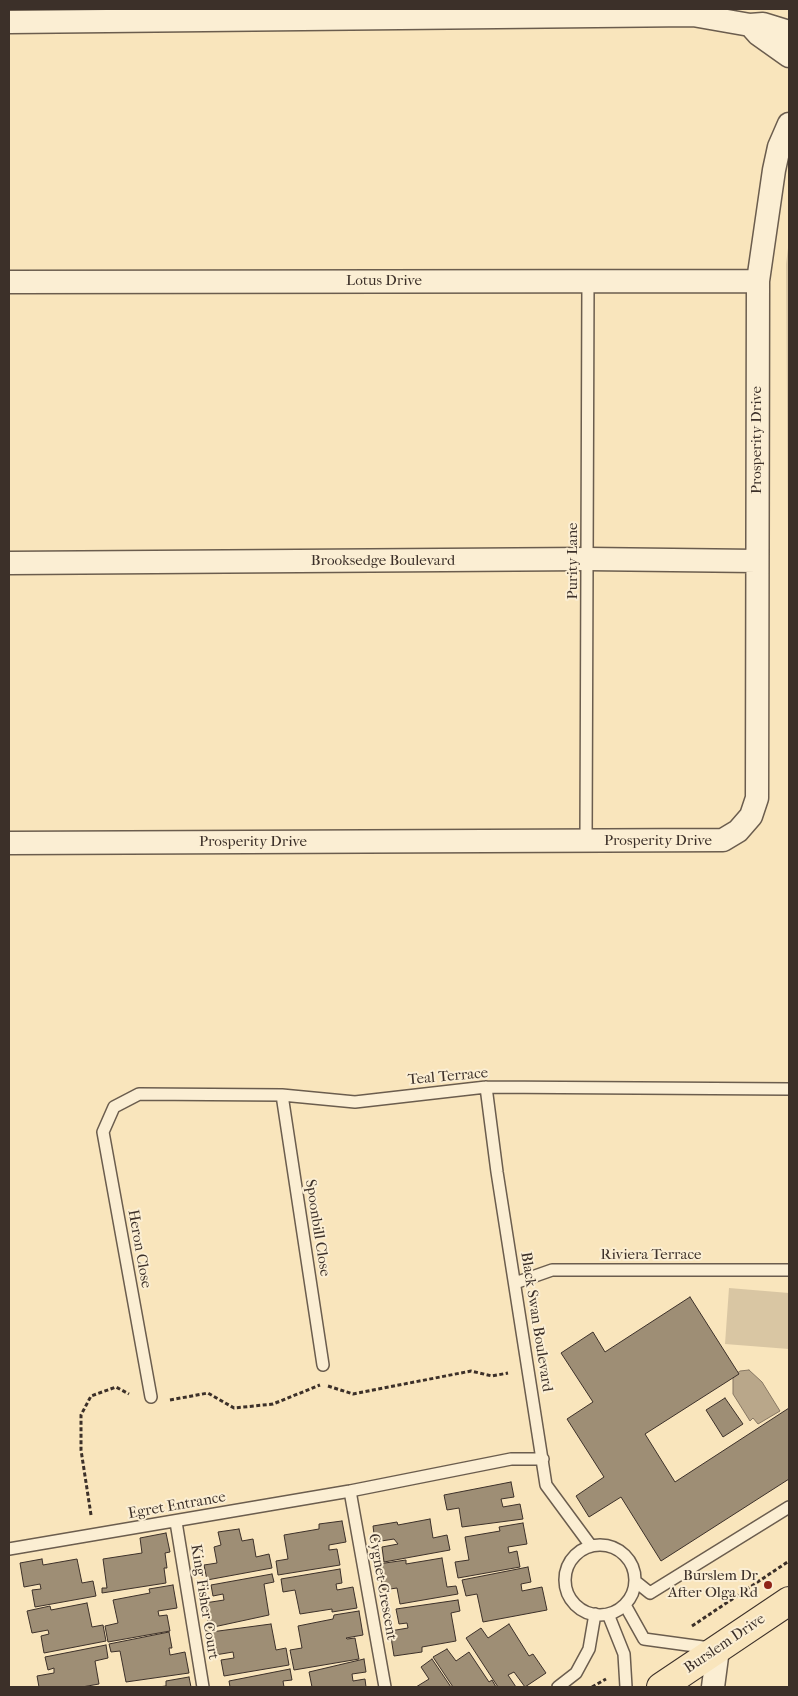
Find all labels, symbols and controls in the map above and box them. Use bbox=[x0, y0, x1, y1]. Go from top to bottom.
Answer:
street label: Lotus Drive bbox=[346, 272, 422, 290]
street label: Prosperity Drive bbox=[748, 386, 766, 494]
street label: Purity Lane bbox=[564, 523, 582, 599]
street label: Brooksedge Boulevard bbox=[311, 552, 455, 570]
street label: Prosperity Drive bbox=[604, 832, 712, 850]
street label: Prosperity Drive bbox=[199, 833, 307, 851]
street label: Teal Terrace bbox=[407, 1065, 489, 1089]
street label: Spoonbill Close bbox=[300, 1178, 334, 1278]
street label: Heron Close bbox=[123, 1208, 155, 1290]
street label: Riviera Terrace bbox=[601, 1246, 701, 1264]
street label: Black Swan Boulevard bbox=[516, 1251, 556, 1393]
street label: Egret Entrance bbox=[127, 1489, 227, 1523]
street label: Cygnet Crescent bbox=[364, 1532, 400, 1642]
street label: King Fisher Court bbox=[186, 1543, 222, 1661]
place label: Burslem Dr After Olga Rd bbox=[668, 1567, 758, 1602]
marker: Burslem Dr After Olga Rd bbox=[762, 1579, 774, 1591]
street label: Burslem Drive bbox=[681, 1610, 769, 1678]

